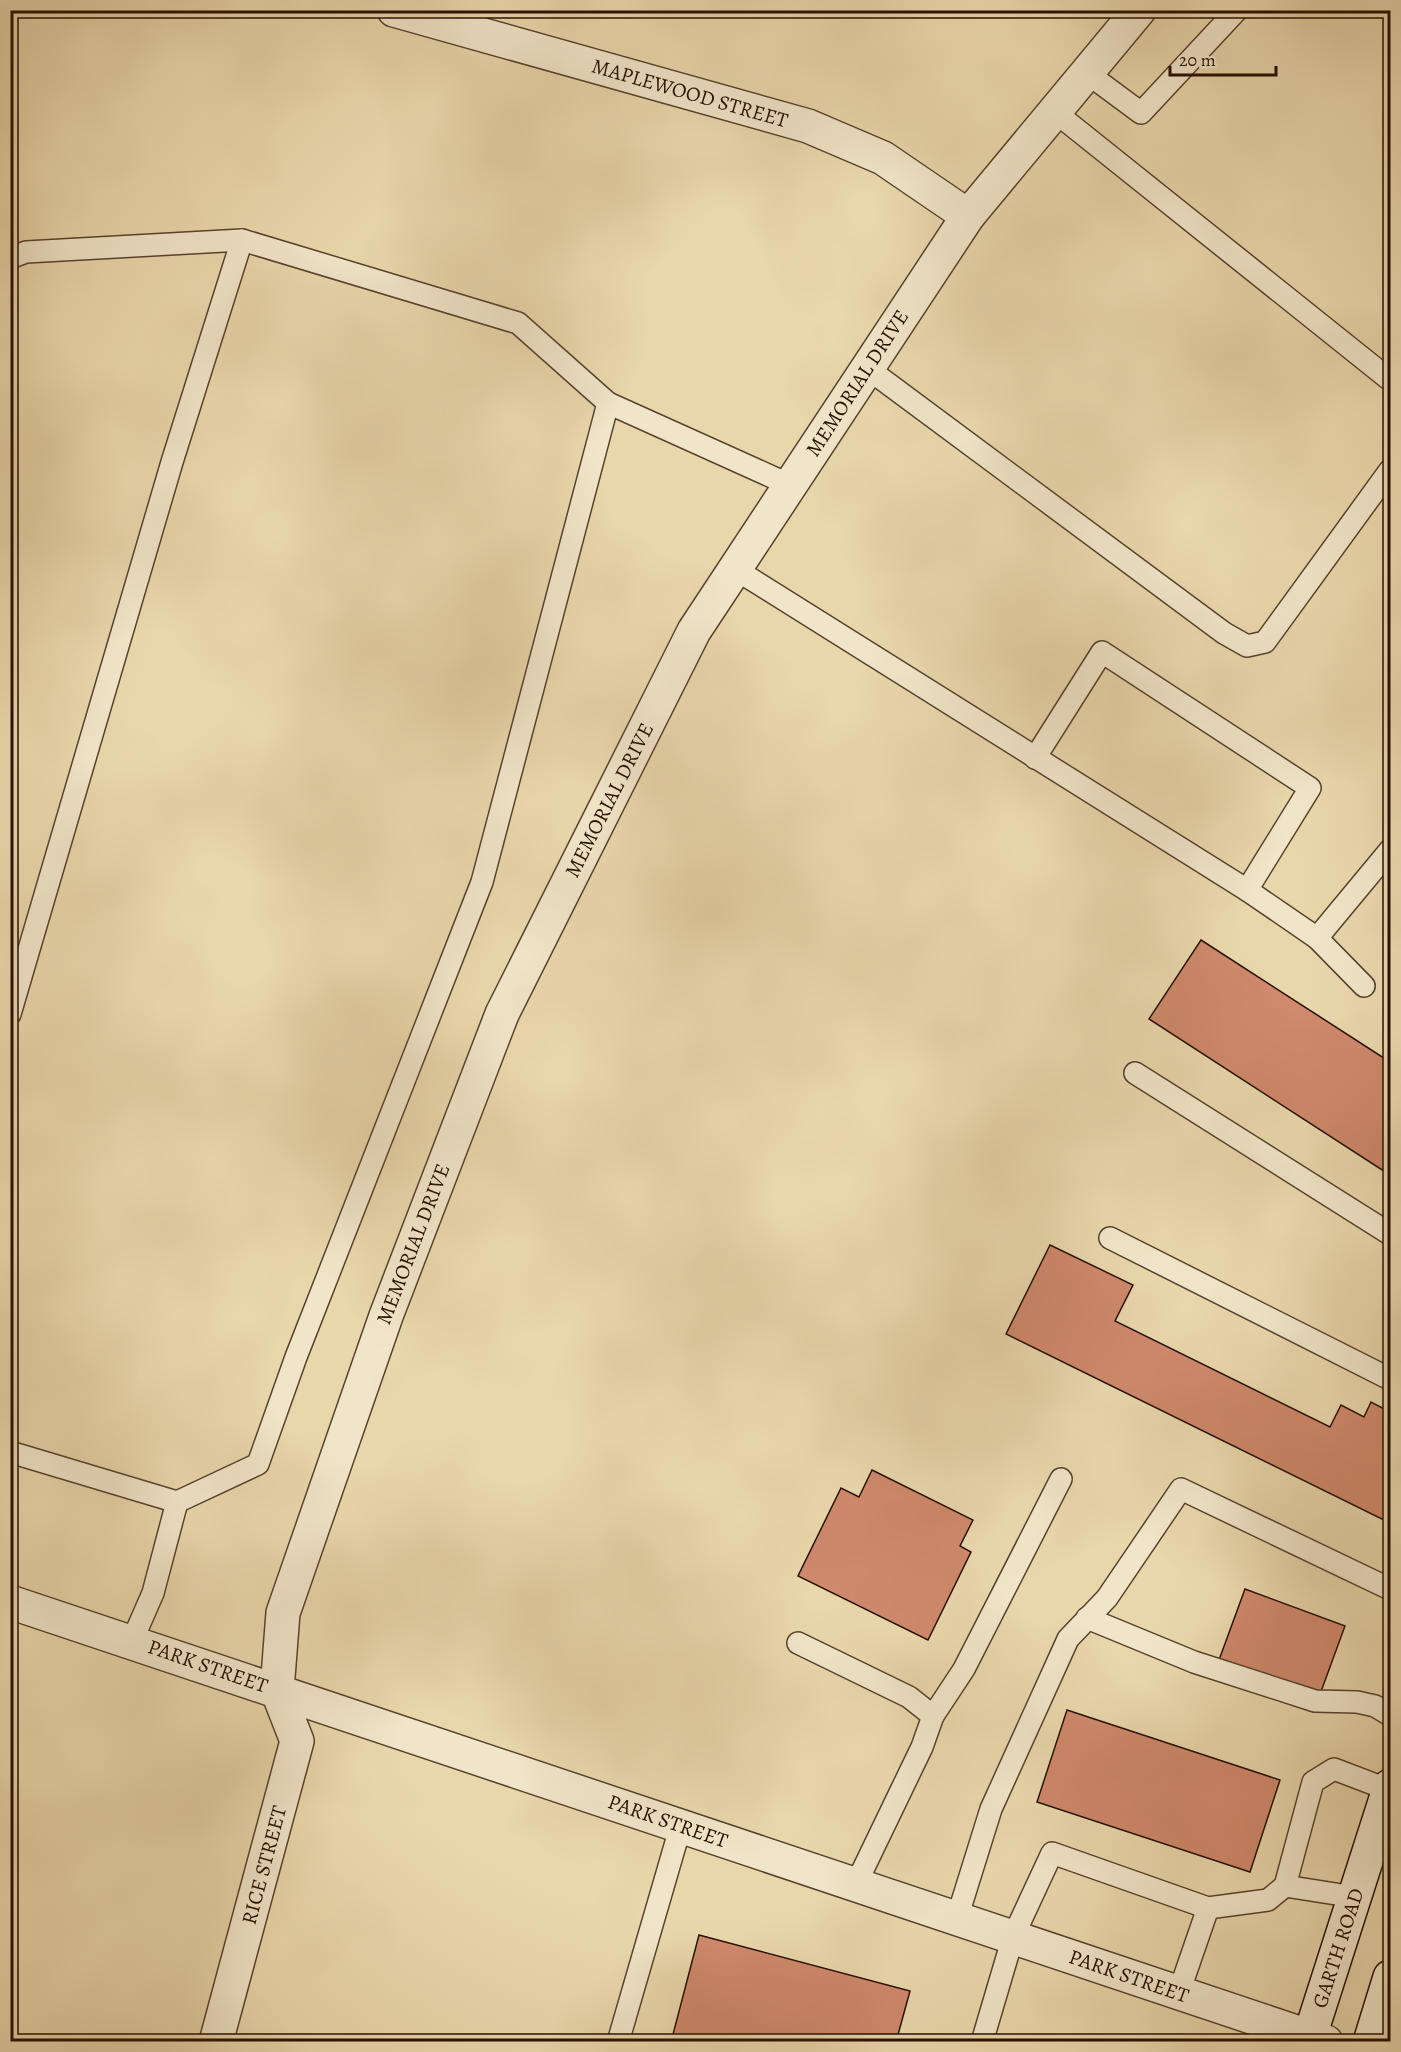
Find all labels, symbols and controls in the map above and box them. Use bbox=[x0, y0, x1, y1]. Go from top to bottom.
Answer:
scale bar bbox=[1170, 39, 1276, 77]
text: 20 m bbox=[1179, 48, 1216, 72]
street label: MAPLEWOOD STREET bbox=[589, 52, 792, 135]
street label: MEMORIAL DRIVE bbox=[799, 304, 915, 462]
street label: MEMORIAL DRIVE bbox=[558, 718, 660, 882]
street label: MEMORIAL DRIVE bbox=[369, 1160, 457, 1328]
street label: PARK STREET bbox=[144, 1632, 272, 1700]
street label: PARK STREET bbox=[604, 1787, 732, 1855]
street label: RICE STREET bbox=[235, 1802, 293, 1927]
street label: GARTH ROAD bbox=[1305, 1884, 1371, 2012]
street label: PARK STREET bbox=[1065, 1942, 1193, 2010]

